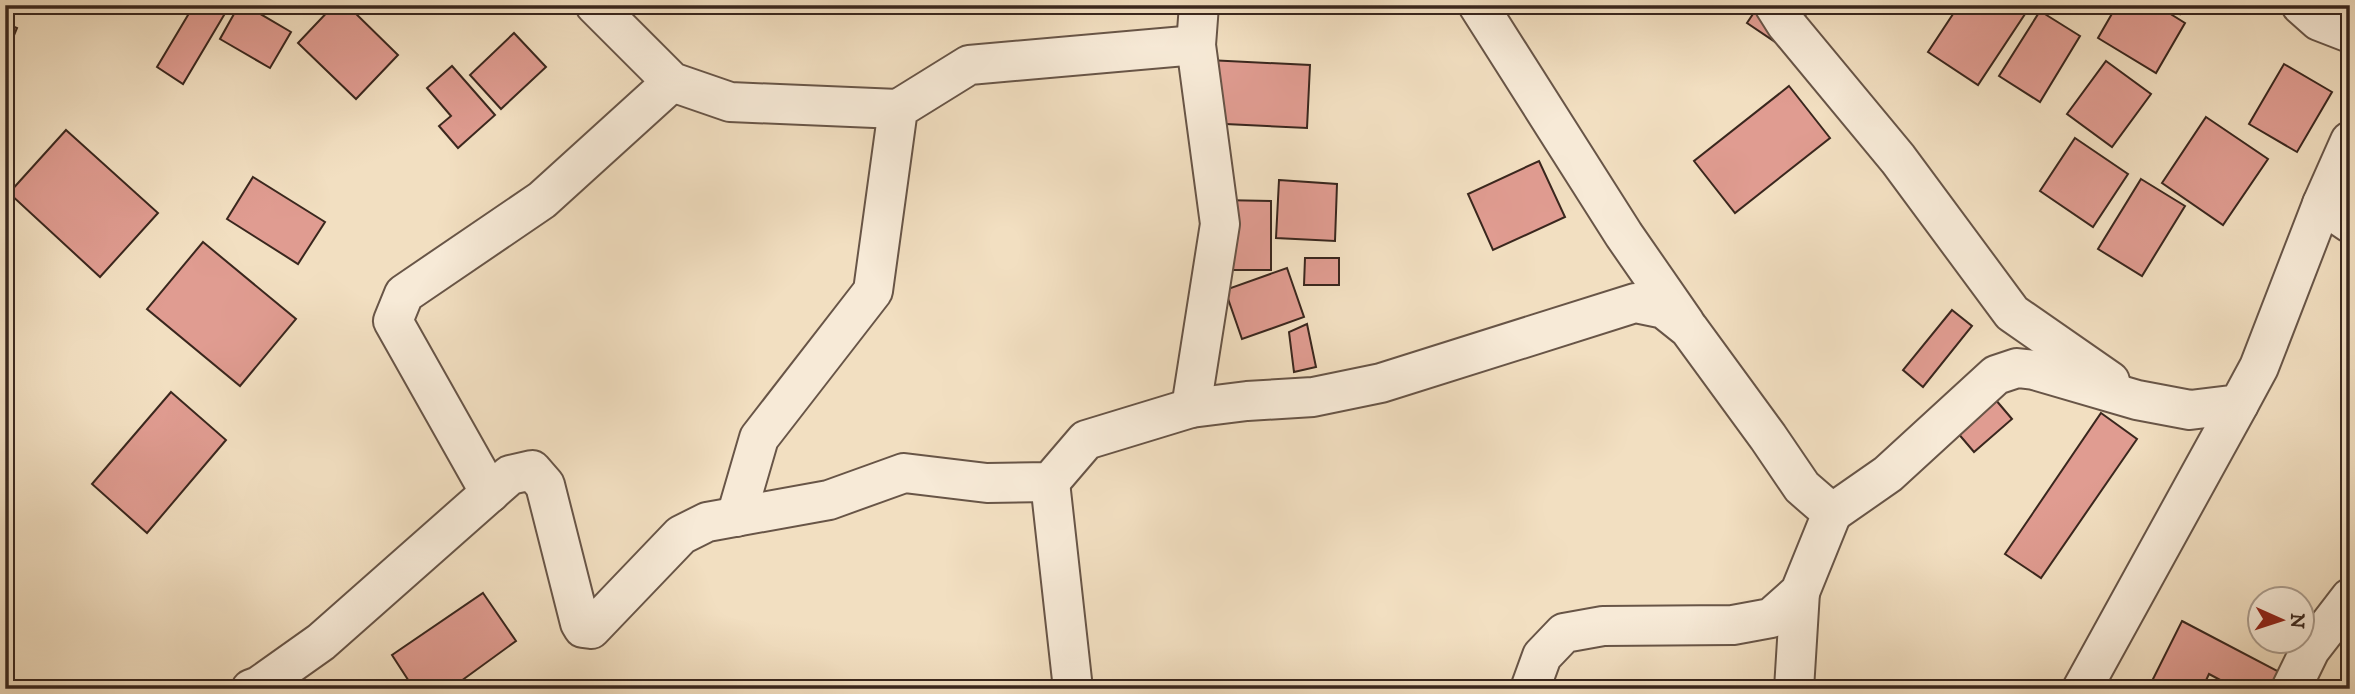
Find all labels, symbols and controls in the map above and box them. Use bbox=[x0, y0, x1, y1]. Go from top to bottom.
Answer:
north arrow bbox=[2246, 586, 2316, 656]
text: N bbox=[2285, 612, 2308, 630]

